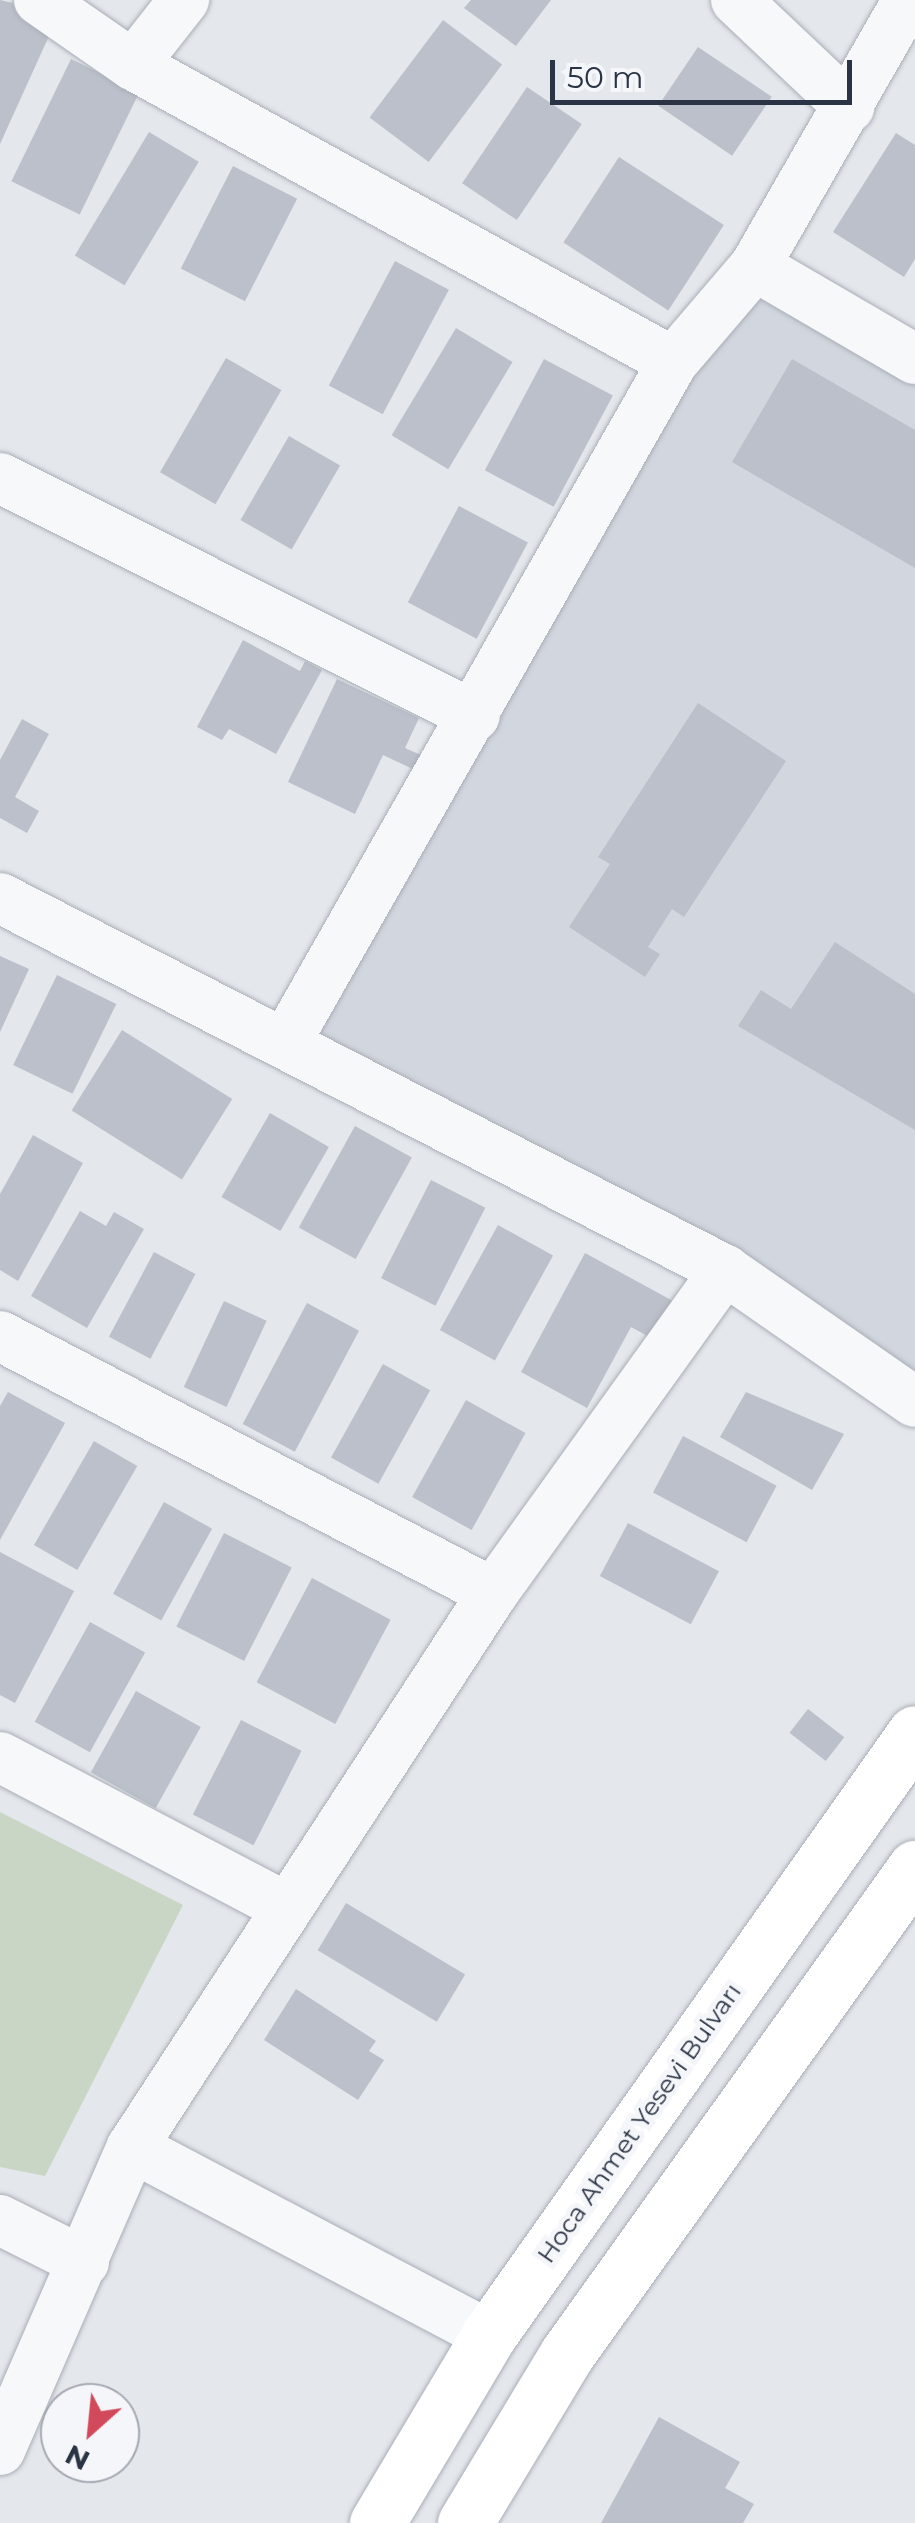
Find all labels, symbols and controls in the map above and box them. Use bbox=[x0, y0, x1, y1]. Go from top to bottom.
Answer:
scale bar bbox=[555, 40, 858, 102]
text: 50 m bbox=[567, 59, 644, 96]
street label: Hoca Ahmet Yesevi Bulvarı bbox=[531, 1977, 747, 2269]
north arrow bbox=[40, 2383, 140, 2483]
text: N bbox=[59, 2438, 95, 2478]

